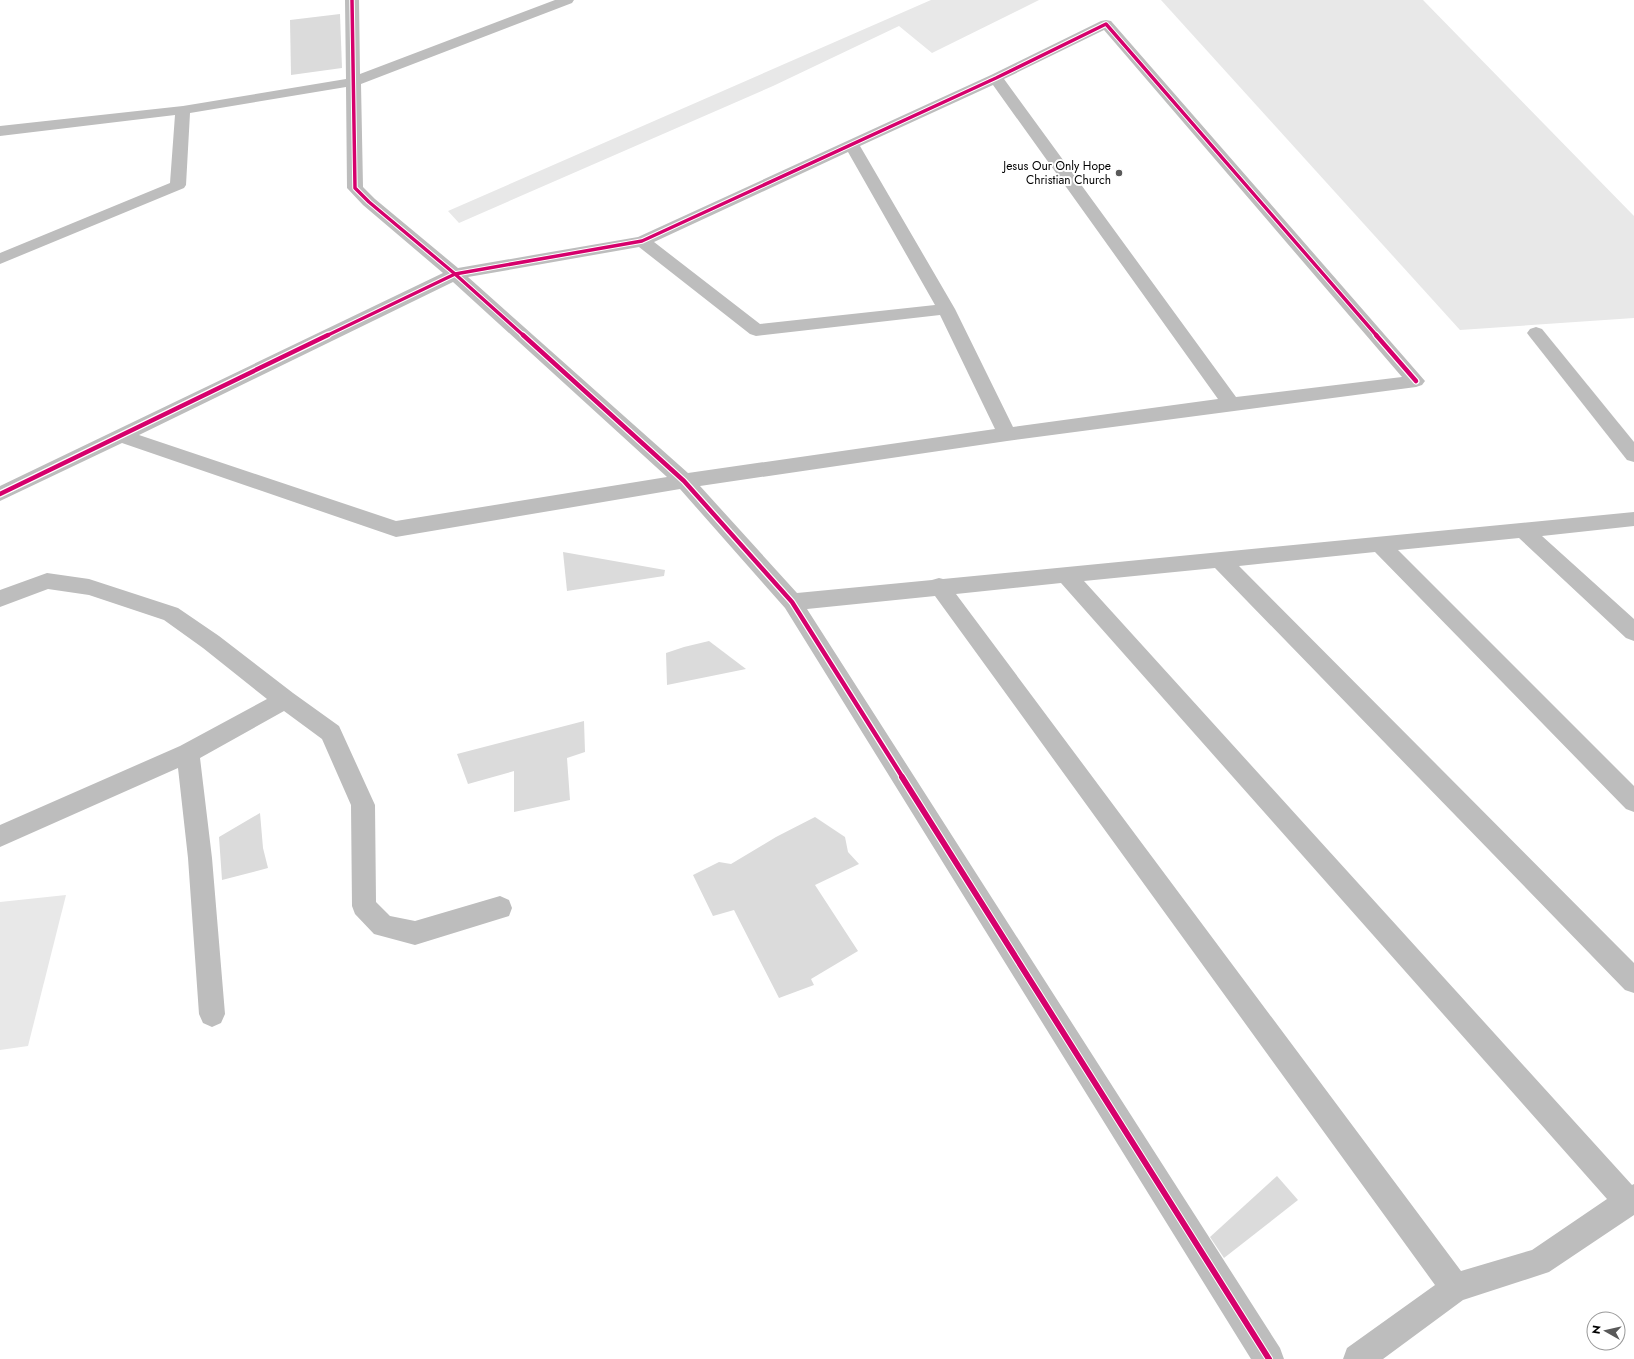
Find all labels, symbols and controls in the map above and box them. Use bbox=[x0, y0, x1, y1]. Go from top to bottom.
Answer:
place label: Jesus Our Only Hope Christian Church bbox=[1001, 157, 1111, 189]
marker: Jesus Our Only Hope Christian Church bbox=[1114, 168, 1124, 178]
north arrow bbox=[1586, 1311, 1626, 1351]
text: N bbox=[1588, 1324, 1605, 1335]

